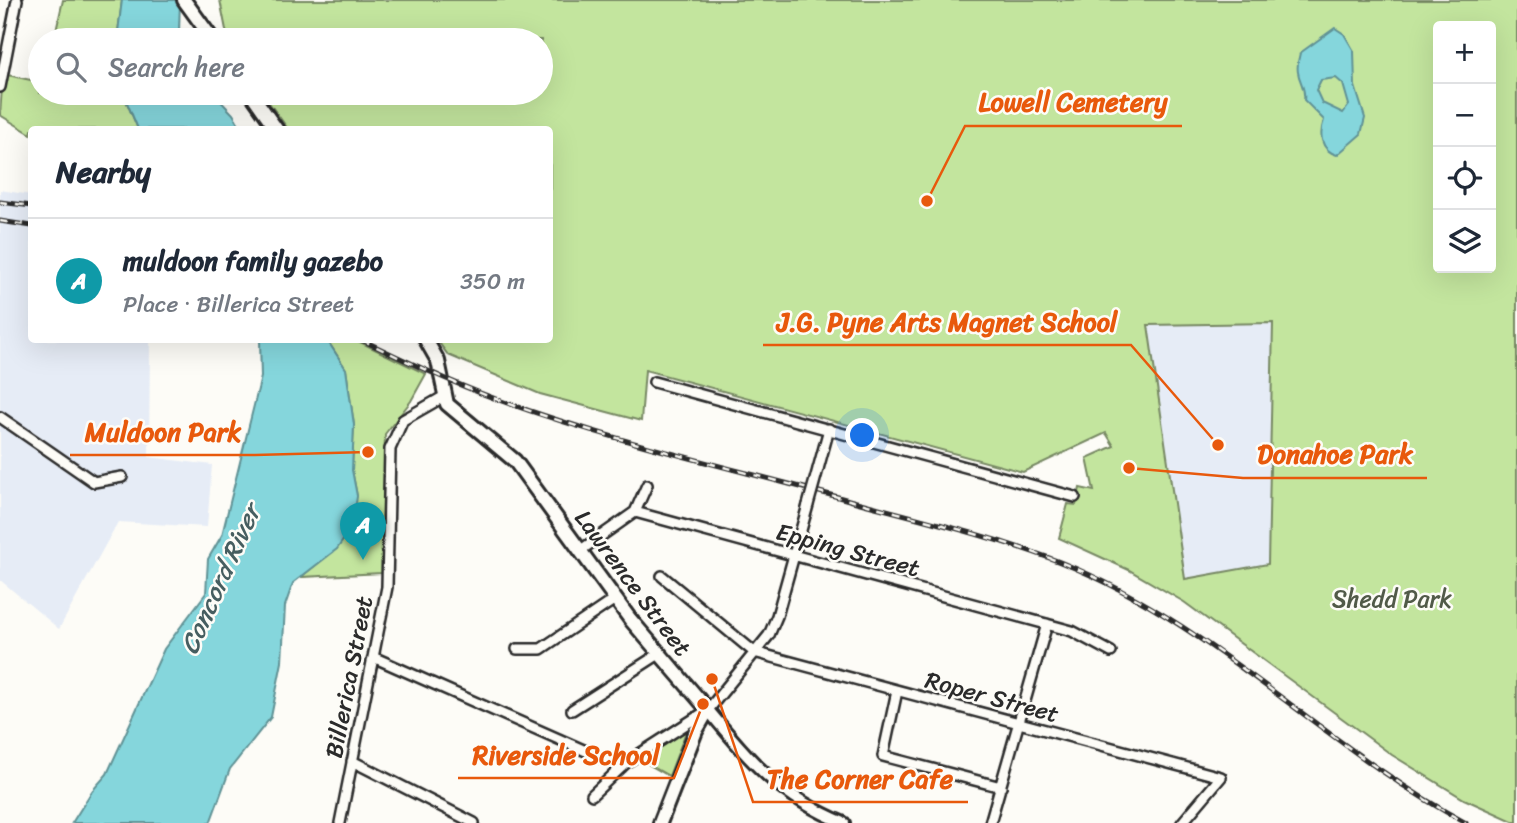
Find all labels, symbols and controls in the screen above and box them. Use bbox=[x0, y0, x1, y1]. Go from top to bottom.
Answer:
map controls bbox=[1433, 21, 1496, 273]
button: + bbox=[1433, 21, 1496, 84]
search box bbox=[28, 28, 553, 105]
text: Search here bbox=[108, 44, 245, 90]
icon: search bbox=[52, 48, 90, 86]
callout: Lowell Cemetery bbox=[965, 79, 1182, 126]
text: Lowell Cemetery bbox=[978, 79, 1168, 125]
button: − bbox=[1433, 84, 1496, 147]
text: Nearby bbox=[56, 145, 151, 199]
button: locate bbox=[1433, 147, 1496, 210]
button: layers bbox=[1433, 210, 1496, 273]
text: muldoon family gazebo bbox=[123, 238, 383, 284]
text: A bbox=[71, 261, 87, 302]
text: 350 m bbox=[460, 261, 525, 302]
text: Place · Billerica Street bbox=[123, 284, 354, 325]
callout: J.G. Pyne Arts Magnet School bbox=[763, 298, 1131, 345]
text: J.G. Pyne Arts Magnet School bbox=[775, 299, 1119, 345]
callout: Muldoon Park bbox=[70, 408, 255, 455]
text: Muldoon Park bbox=[84, 409, 241, 455]
your location bbox=[845, 418, 879, 452]
callout: Donahoe Park bbox=[1243, 431, 1427, 478]
text: Donahoe Park bbox=[1257, 431, 1414, 477]
water label: Concord River bbox=[166, 493, 275, 661]
street label: Lawrence Street bbox=[563, 500, 703, 666]
pin: A bbox=[340, 502, 386, 560]
street label: Epping Street bbox=[771, 511, 925, 589]
park label: Shedd Park bbox=[1332, 578, 1452, 620]
street label: Billerica Street bbox=[313, 592, 385, 762]
street label: Roper Street bbox=[920, 659, 1064, 735]
callout: Riverside School bbox=[458, 731, 674, 778]
text: Riverside School bbox=[471, 732, 661, 778]
callout: The Corner Cafe bbox=[753, 755, 968, 802]
text: The Corner Cafe bbox=[767, 756, 954, 802]

